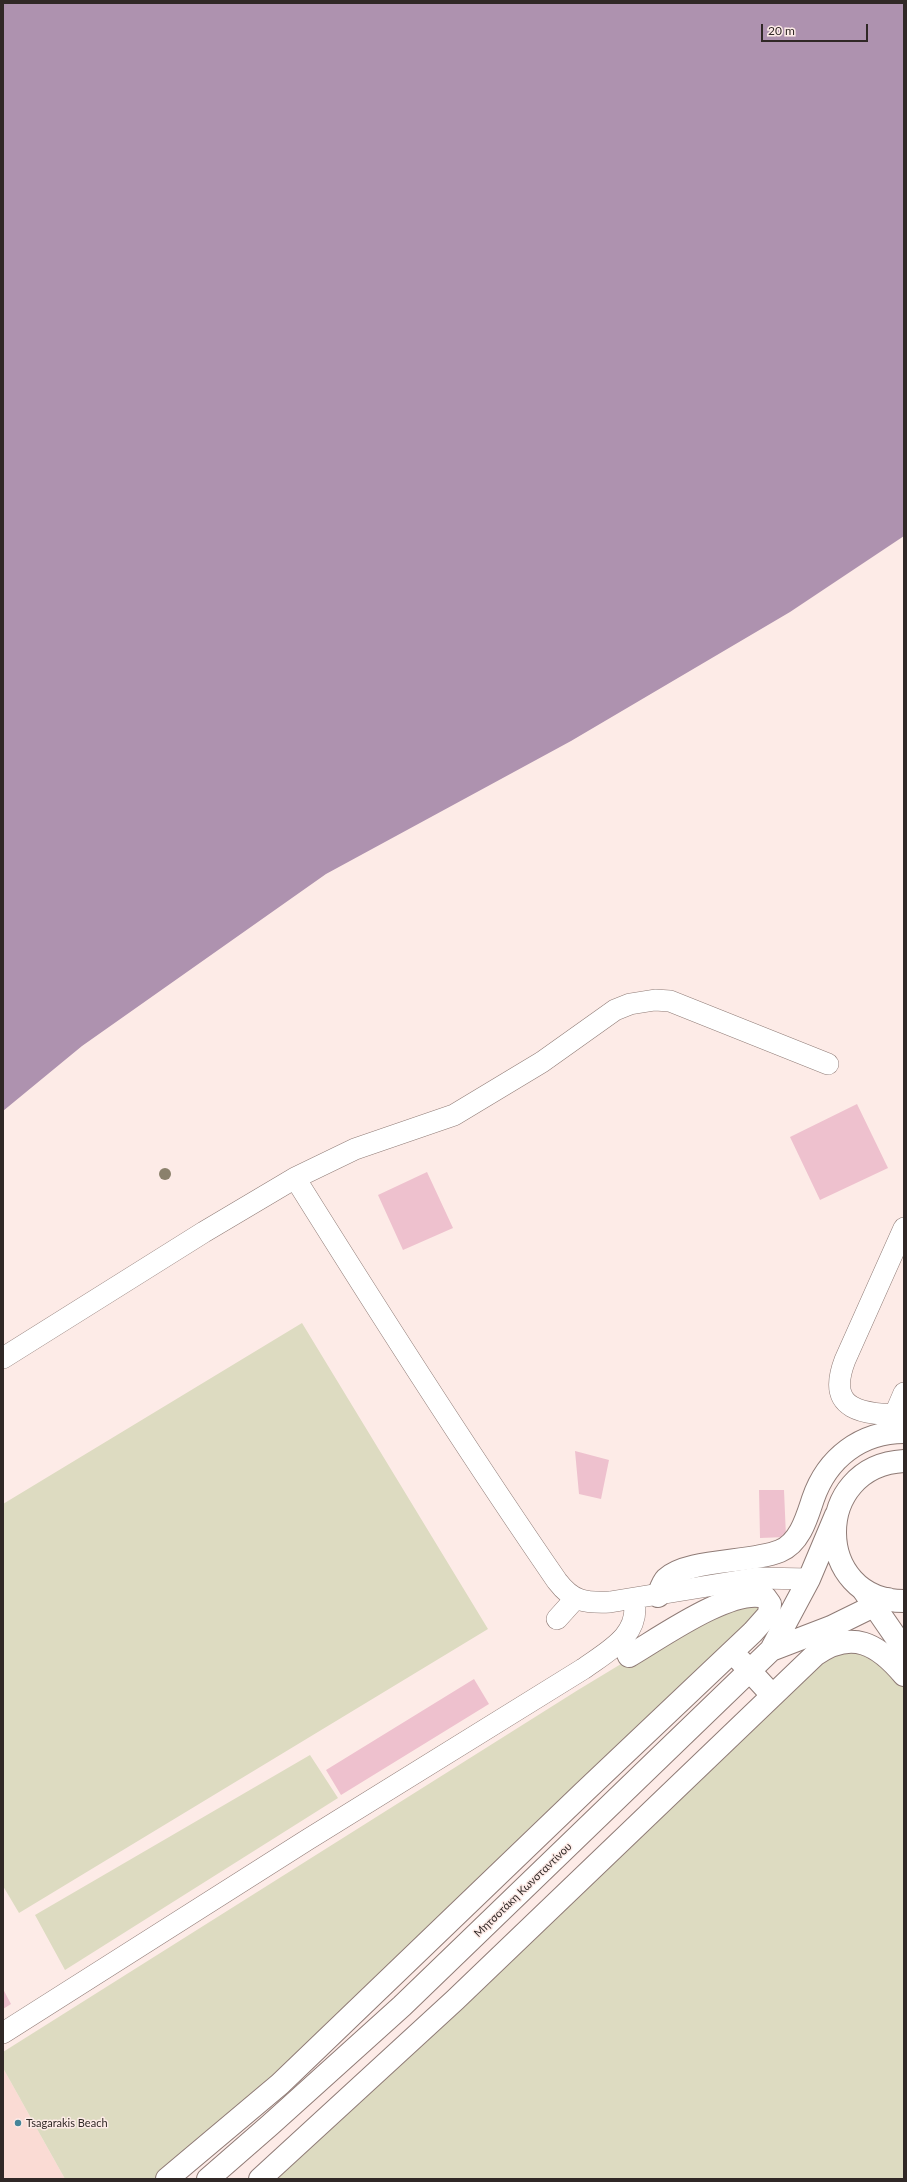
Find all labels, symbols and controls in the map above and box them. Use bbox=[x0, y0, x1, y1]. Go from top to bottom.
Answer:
scale bar bbox=[763, 16, 870, 42]
text: 20 m bbox=[768, 23, 795, 38]
street label: Μητσοτάκη Κωνσταντίνου bbox=[472, 1840, 574, 1940]
place label: Tsagarakis Beach bbox=[26, 2116, 108, 2130]
marker: Tsagarakis Beach bbox=[13, 2118, 23, 2128]

